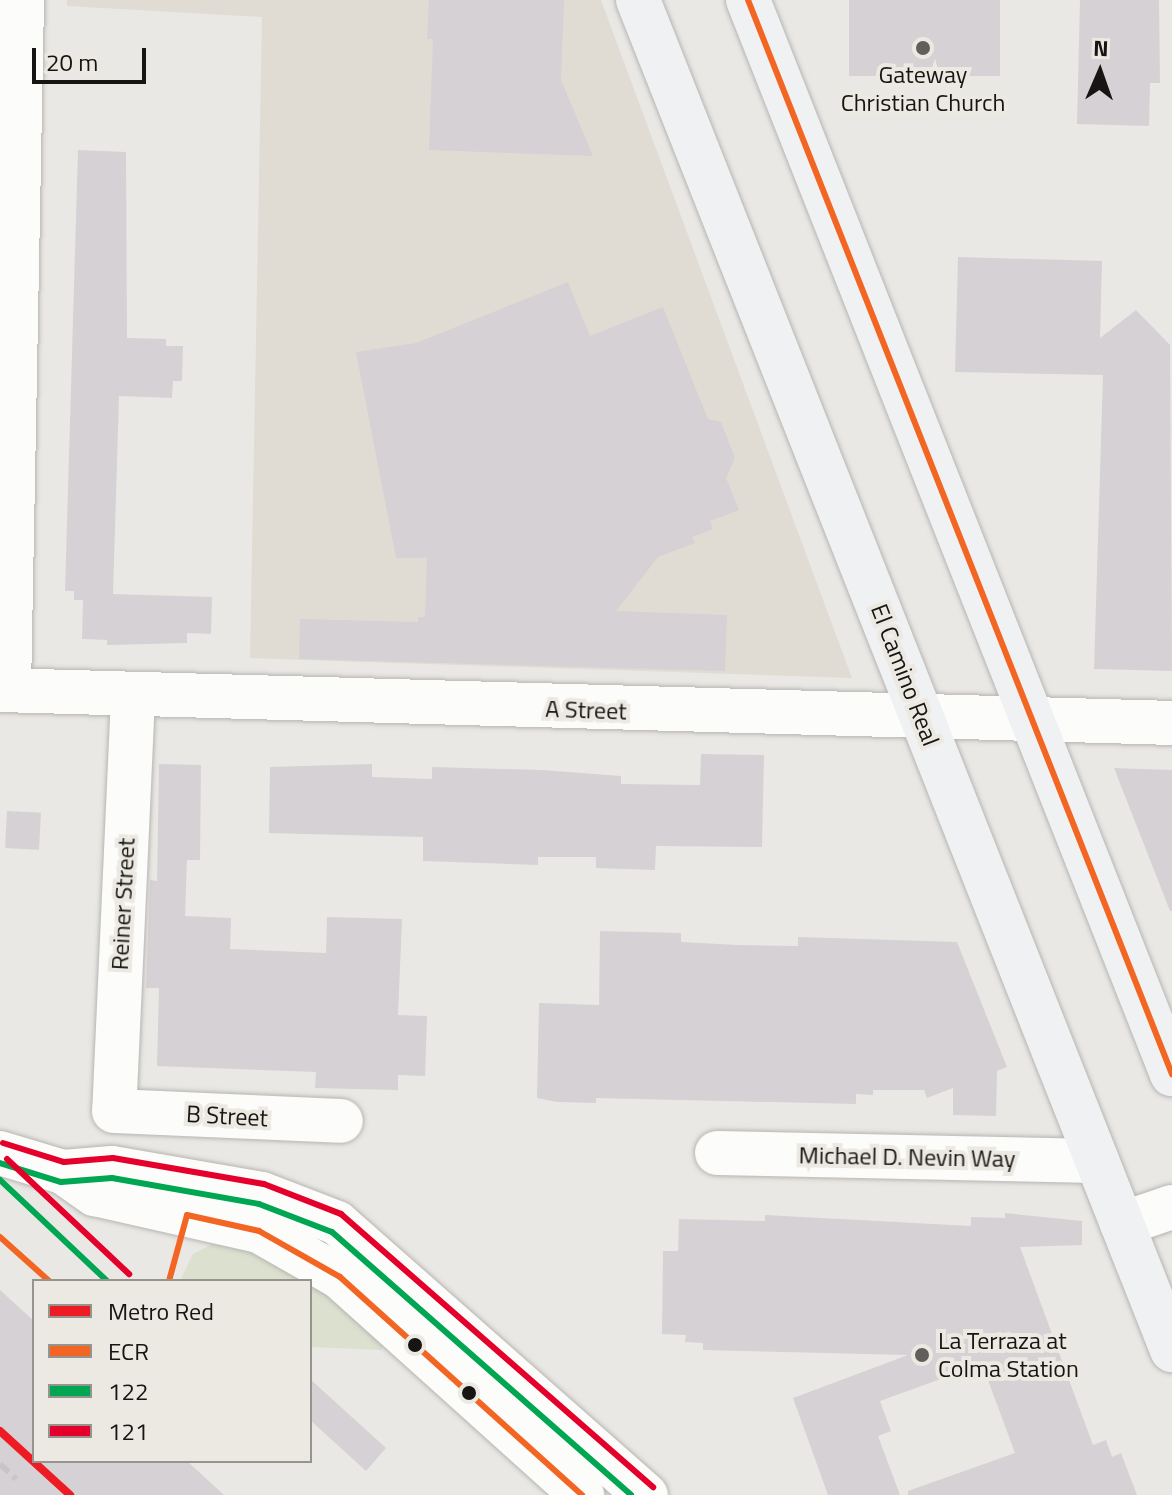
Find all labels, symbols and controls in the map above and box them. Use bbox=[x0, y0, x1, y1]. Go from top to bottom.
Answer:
text: N bbox=[1093, 31, 1109, 65]
scale bar bbox=[36, 32, 150, 82]
north arrow bbox=[1060, 32, 1140, 112]
marker: Gateway Christian Church bbox=[914, 39, 932, 57]
text: 20 m bbox=[46, 44, 98, 80]
place label: Gateway Christian Church bbox=[841, 61, 1005, 117]
street label: El Camino Real bbox=[865, 600, 945, 750]
street label: A Street bbox=[545, 694, 627, 726]
street label: Reiner Street bbox=[105, 837, 141, 971]
street label: B Street bbox=[185, 1099, 269, 1133]
street label: Michael D. Nevin Way bbox=[798, 1141, 1016, 1173]
legend bbox=[32, 1279, 312, 1463]
text: Metro Red bbox=[108, 1293, 214, 1329]
place label: La Terraza at Colma Station bbox=[938, 1327, 1079, 1383]
text: ECR bbox=[108, 1333, 149, 1369]
unlabelled marker bbox=[407, 1337, 423, 1353]
marker: La Terraza at Colma Station bbox=[913, 1346, 931, 1364]
text: 122 bbox=[108, 1373, 148, 1409]
unlabelled marker bbox=[461, 1385, 477, 1401]
text: 121 bbox=[108, 1413, 148, 1449]

